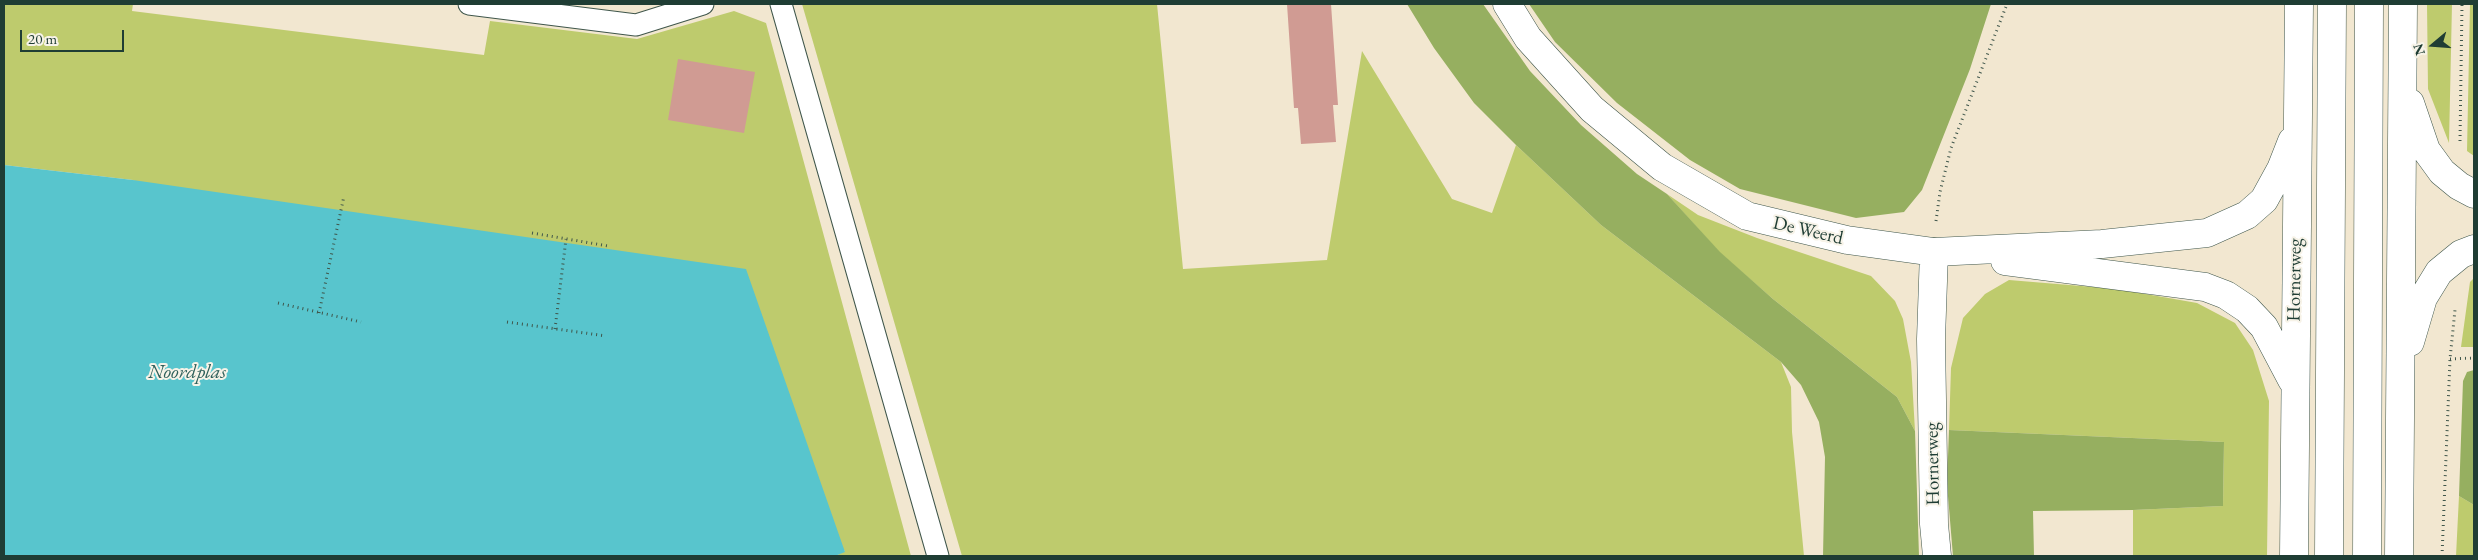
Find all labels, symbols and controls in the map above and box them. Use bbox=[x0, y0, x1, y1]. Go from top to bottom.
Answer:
scale bar bbox=[22, 20, 126, 52]
north arrow bbox=[2408, 20, 2458, 70]
text: 20 m bbox=[28, 29, 57, 48]
text: N bbox=[2408, 41, 2429, 58]
street label: De Weerd bbox=[1771, 212, 1845, 250]
street label: Hornerweg bbox=[2283, 238, 2307, 322]
water label: Noordplas bbox=[148, 361, 226, 385]
street label: Hornerweg bbox=[1921, 422, 1945, 506]

